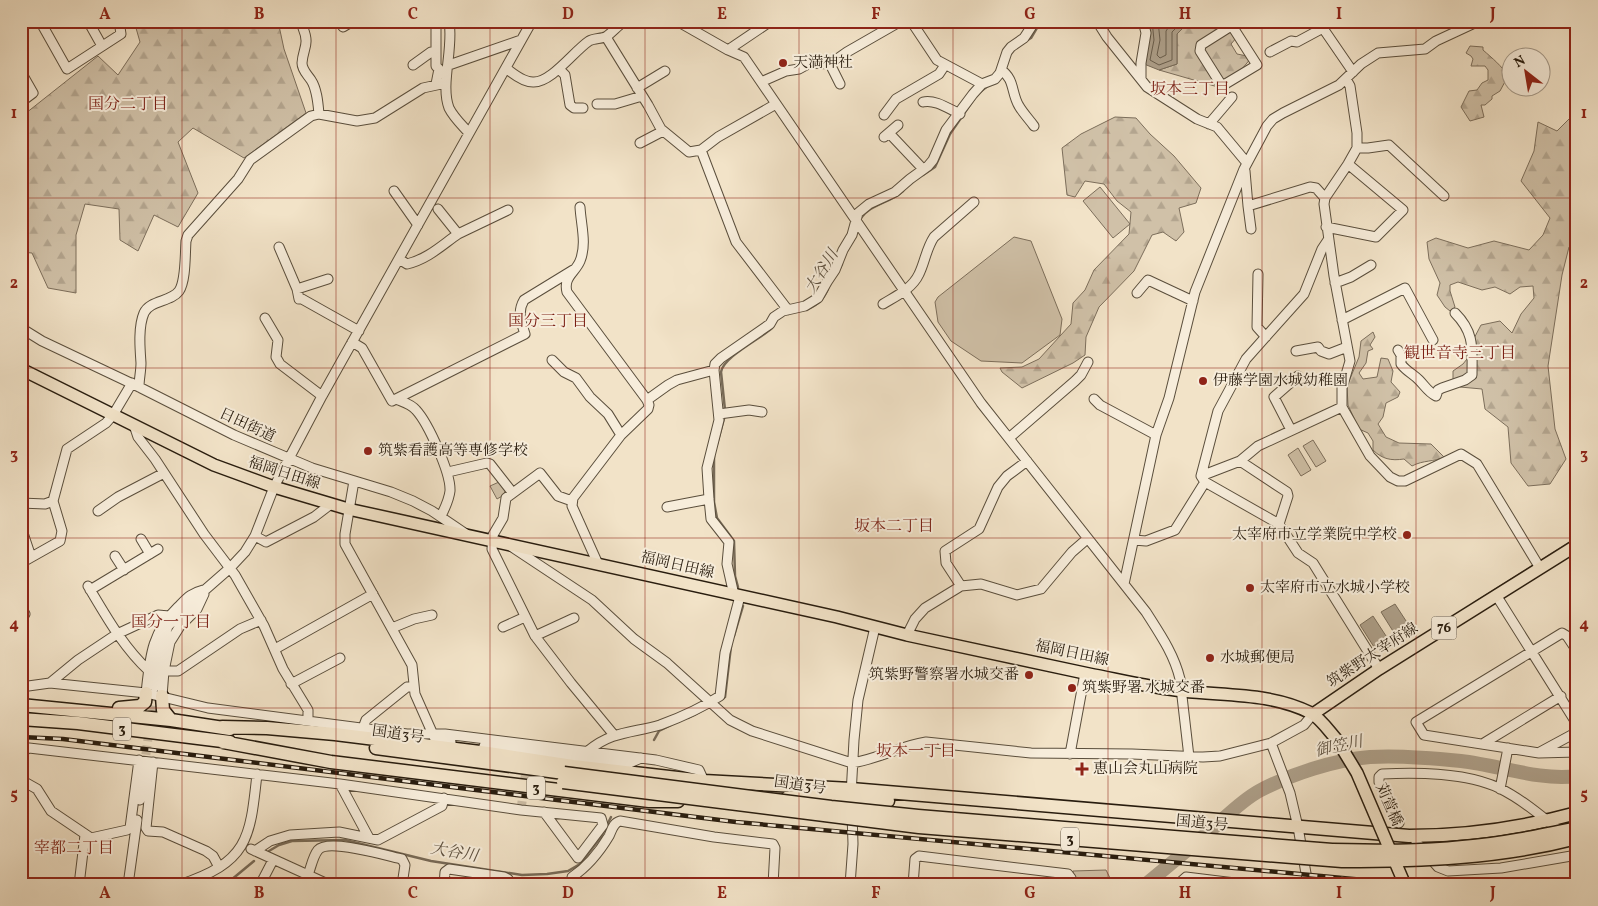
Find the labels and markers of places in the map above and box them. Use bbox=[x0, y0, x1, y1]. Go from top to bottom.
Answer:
place label: 天満神社 bbox=[793, 53, 853, 74]
marker: 天満神社 bbox=[777, 57, 789, 69]
place label: 伊藤学園水城幼稚園 bbox=[1213, 371, 1348, 392]
marker: 伊藤学園水城幼稚園 bbox=[1197, 375, 1209, 387]
place label: 筑紫看護高等専修学校 bbox=[378, 441, 528, 462]
marker: 筑紫看護高等専修学校 bbox=[362, 445, 374, 457]
place label: 太宰府市立学業院中学校 bbox=[1232, 525, 1397, 546]
marker: 太宰府市立学業院中学校 bbox=[1401, 529, 1413, 541]
place label: 太宰府市立水城小学校 bbox=[1260, 578, 1410, 599]
marker: 太宰府市立水城小学校 bbox=[1244, 582, 1256, 594]
place label: 水城郵便局 bbox=[1220, 648, 1295, 669]
marker: 水城郵便局 bbox=[1204, 652, 1216, 664]
place label: 筑紫野警察署水城交番 bbox=[869, 665, 1019, 686]
marker: 筑紫野警察署水城交番 bbox=[1023, 669, 1035, 681]
place label: 筑紫野署 水城交番 bbox=[1082, 678, 1205, 699]
marker: 筑紫野署 水城交番 bbox=[1066, 682, 1078, 694]
place label: 恵山会丸山病院 bbox=[1093, 759, 1198, 780]
marker: 恵山会丸山病院 bbox=[1075, 762, 1089, 776]

